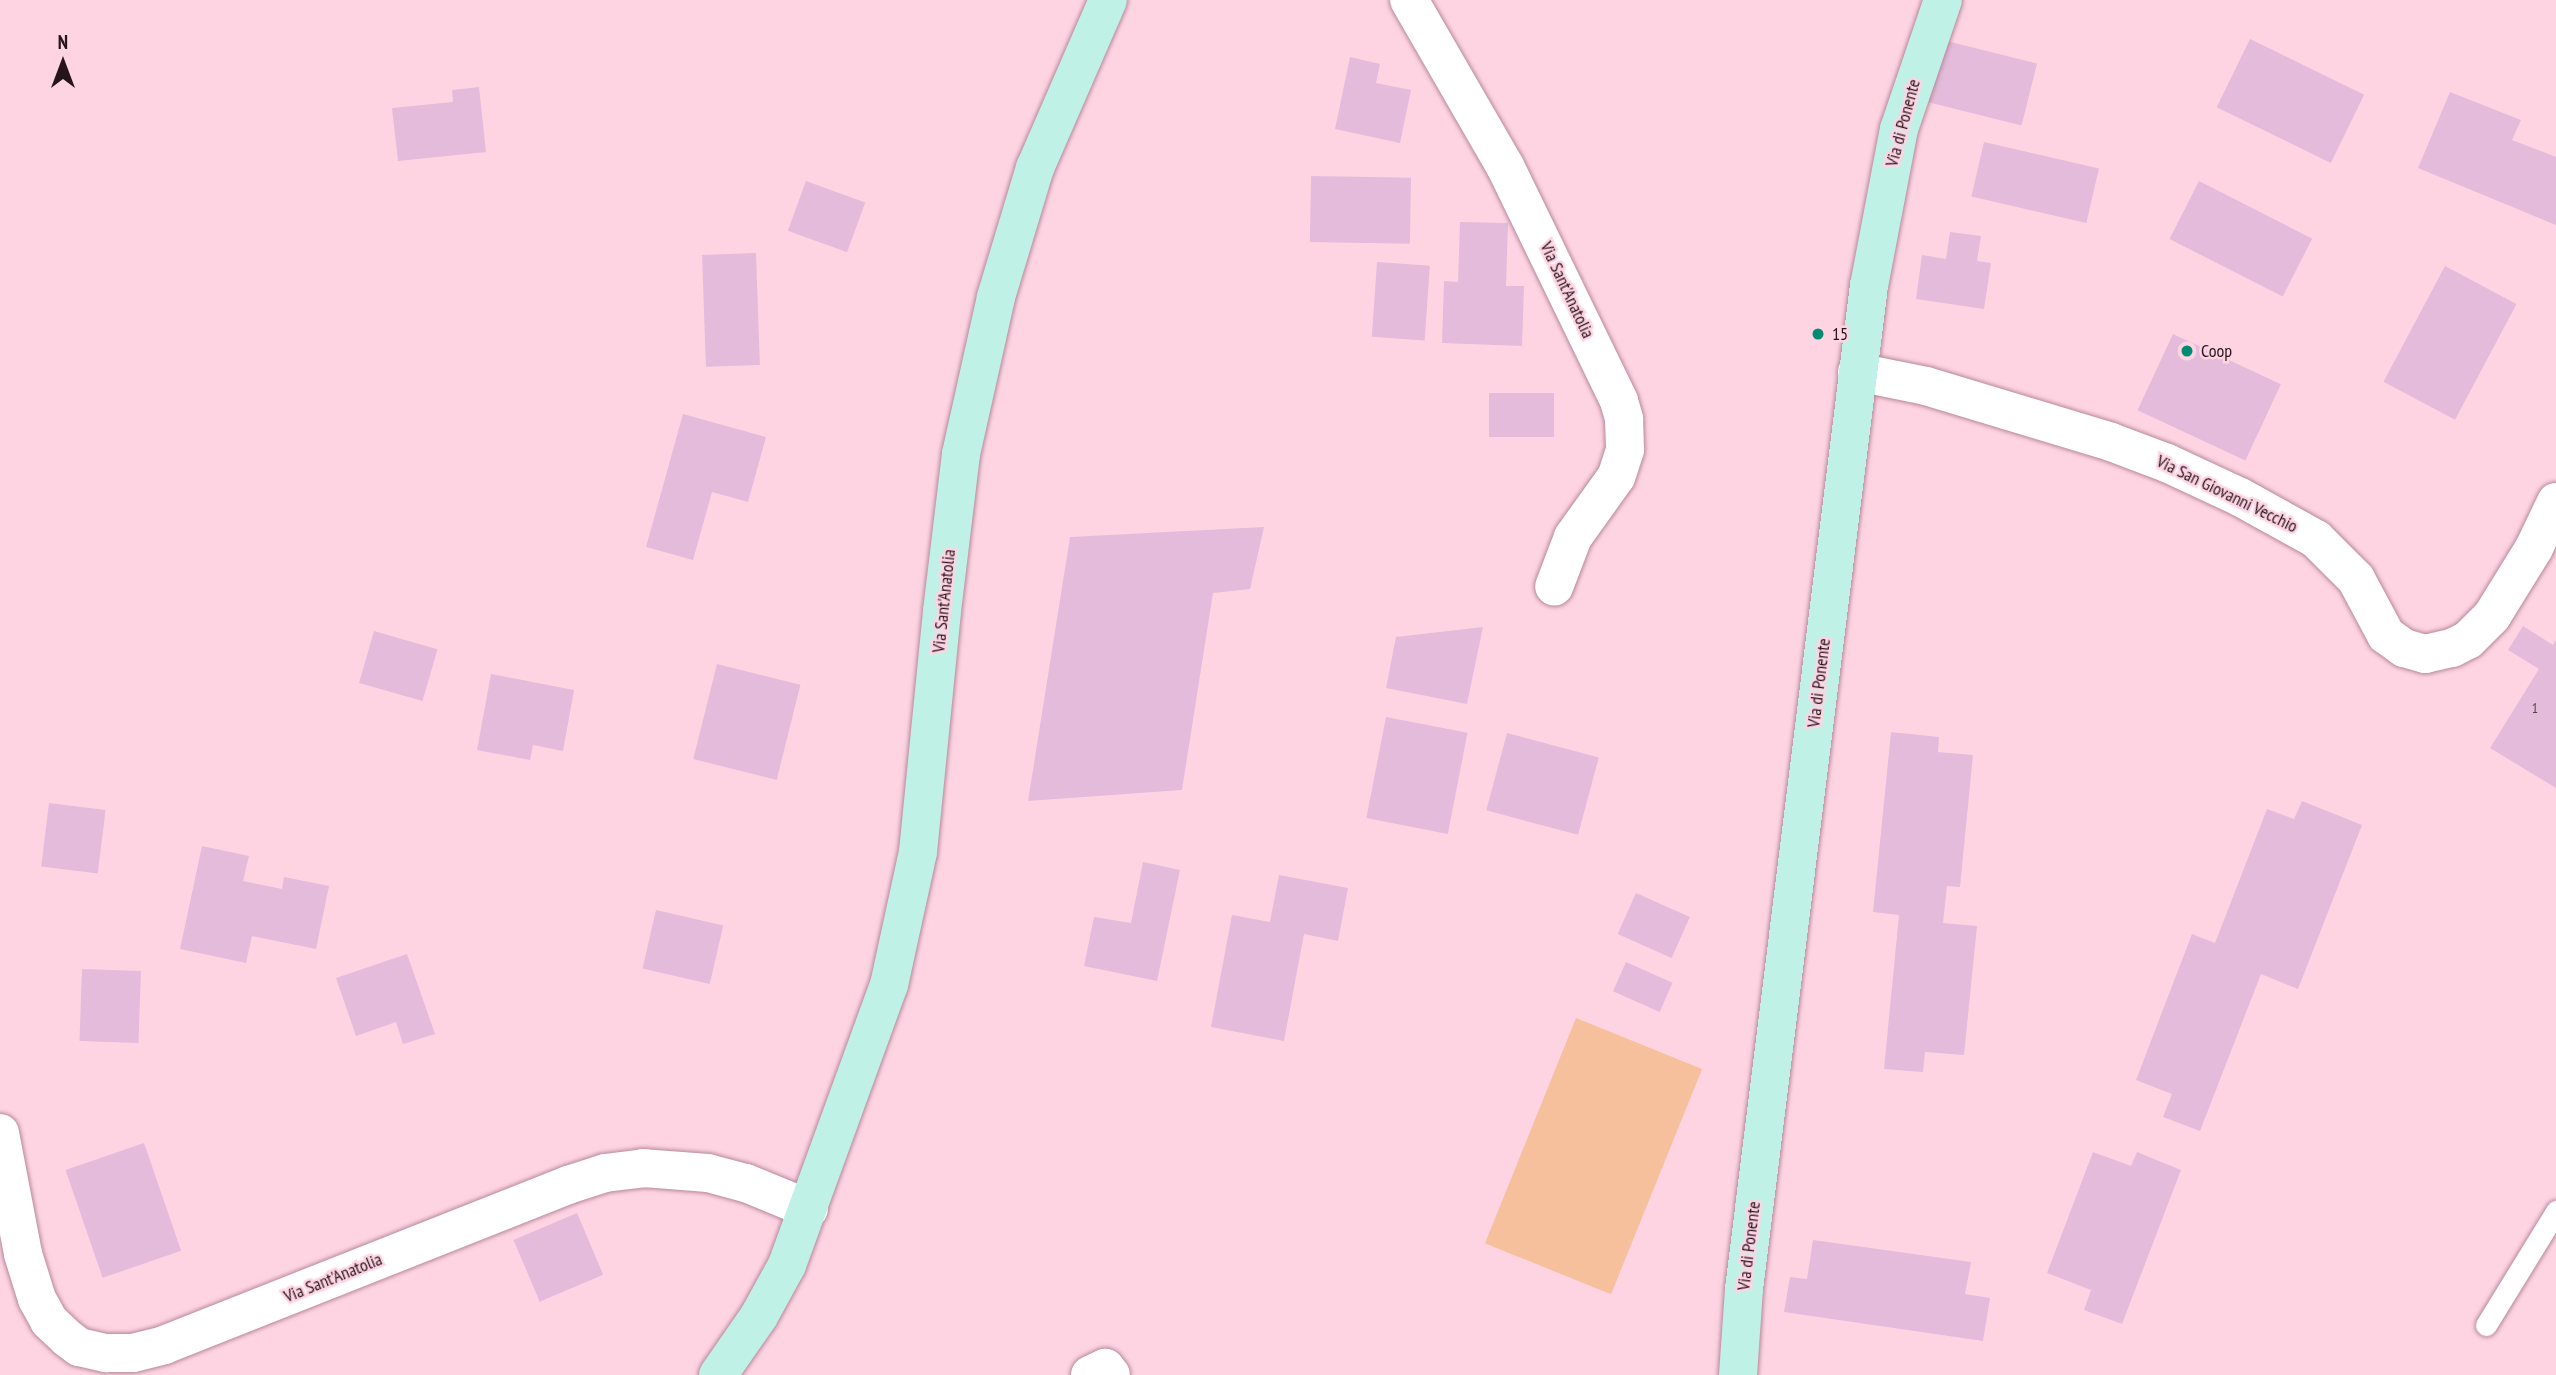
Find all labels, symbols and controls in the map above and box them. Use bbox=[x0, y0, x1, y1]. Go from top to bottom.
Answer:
north arrow bbox=[28, 28, 98, 98]
text: N bbox=[58, 30, 68, 54]
street label: Via di Ponente bbox=[1881, 77, 1925, 169]
street label: Via Sant'Anatolia bbox=[1535, 238, 1599, 342]
place label: 15 bbox=[1832, 323, 1848, 345]
marker: 15 bbox=[1810, 326, 1826, 342]
place label: Coop bbox=[2201, 340, 2232, 362]
marker: Coop bbox=[2179, 343, 2195, 359]
street label: Via San Giovanni Vecchio bbox=[2153, 450, 2301, 538]
street label: Via Sant'Anatolia bbox=[928, 548, 960, 654]
street label: Via di Ponente bbox=[1803, 637, 1835, 729]
house number: 1 bbox=[2532, 700, 2538, 716]
street label: Via di Ponente bbox=[1733, 1200, 1765, 1292]
street label: Via Sant'Anatolia bbox=[281, 1249, 385, 1307]

